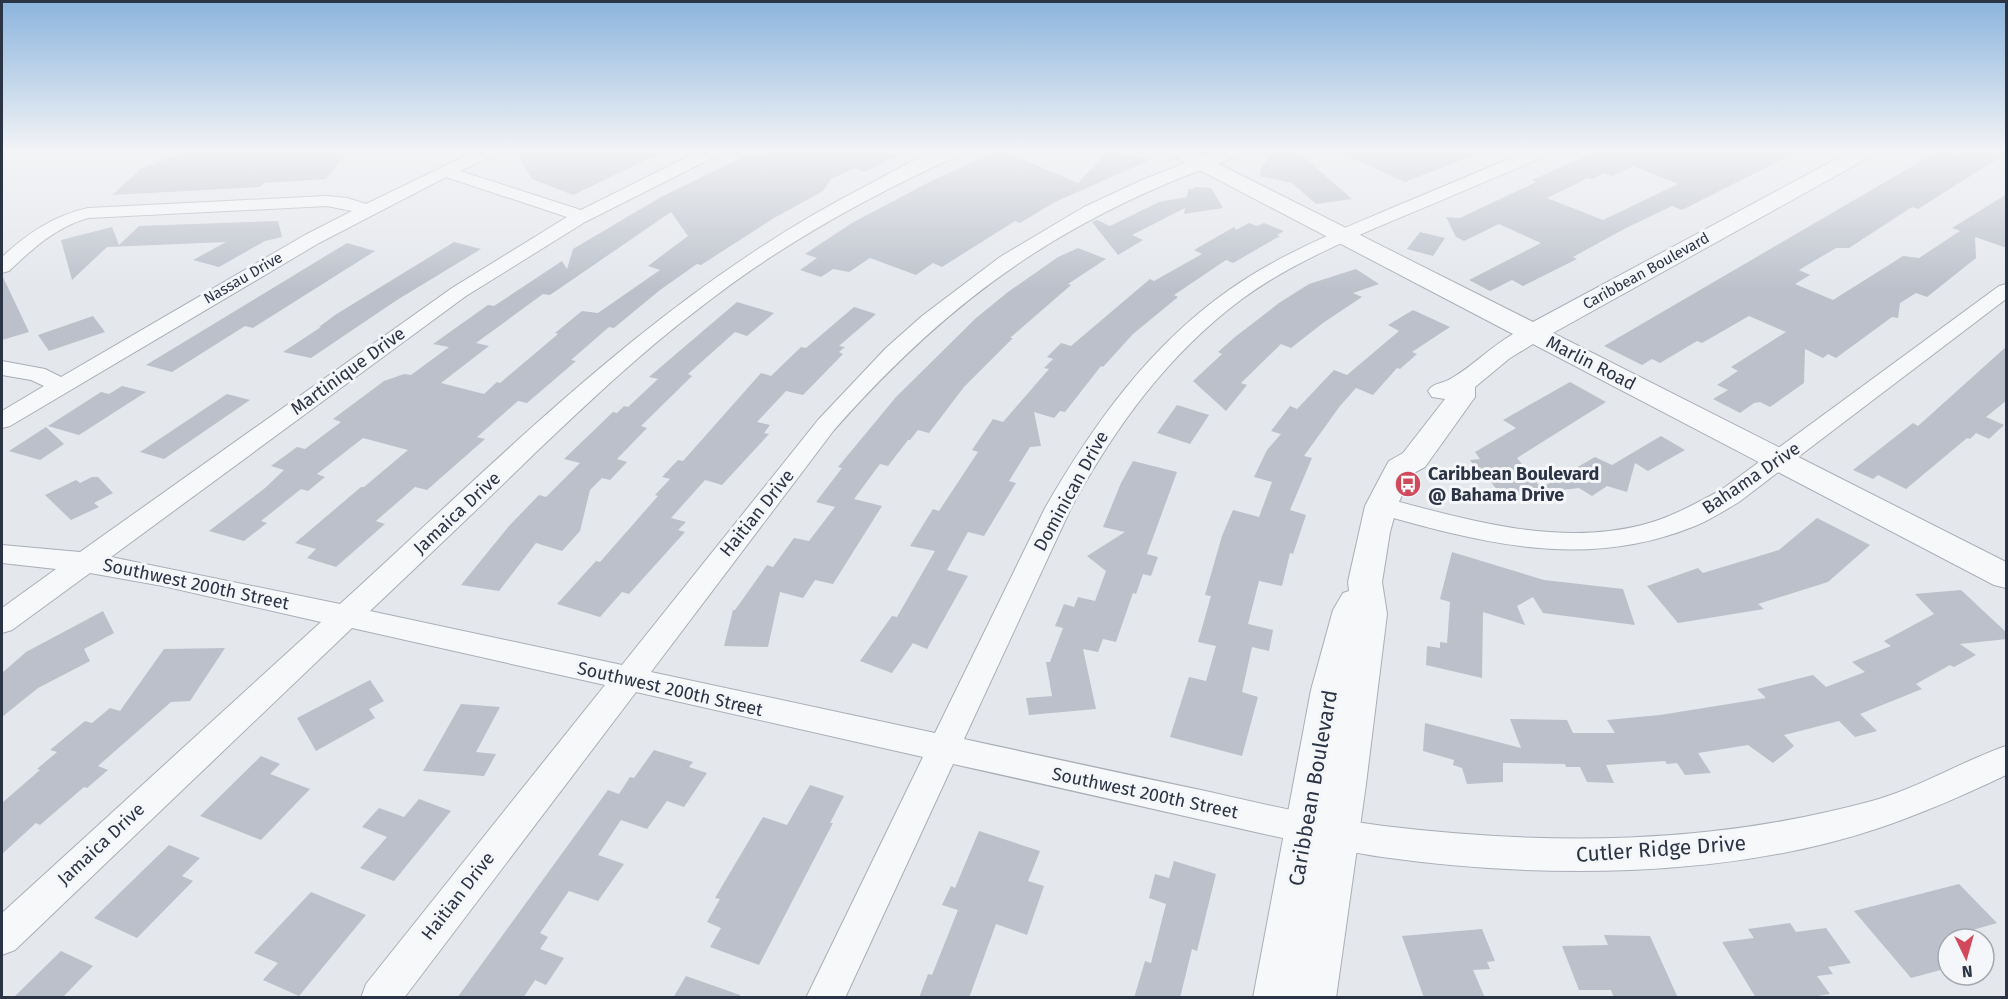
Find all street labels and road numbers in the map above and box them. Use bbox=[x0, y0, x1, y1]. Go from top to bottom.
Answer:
street label: Caribbean Boulevard bbox=[1580, 229, 1712, 313]
street label: Nassau Drive bbox=[200, 248, 286, 308]
street label: Martinique Drive bbox=[287, 322, 409, 420]
street label: Marlin Road bbox=[1542, 331, 1640, 395]
street label: Dominican Drive bbox=[1029, 427, 1113, 555]
street label: Bahama Drive bbox=[1698, 437, 1804, 519]
street label: Haitian Drive bbox=[715, 465, 799, 561]
street label: Jamaica Drive bbox=[409, 467, 505, 559]
street label: Southwest 200th Street bbox=[101, 554, 292, 615]
street label: Southwest 200th Street bbox=[575, 657, 765, 721]
street label: Caribbean Boulevard bbox=[1283, 688, 1343, 888]
street label: Southwest 200th Street bbox=[1050, 763, 1241, 824]
street label: Jamaica Drive bbox=[53, 798, 149, 890]
street label: Cutler Ridge Drive bbox=[1575, 830, 1747, 868]
street label: Haitian Drive bbox=[417, 847, 499, 945]

